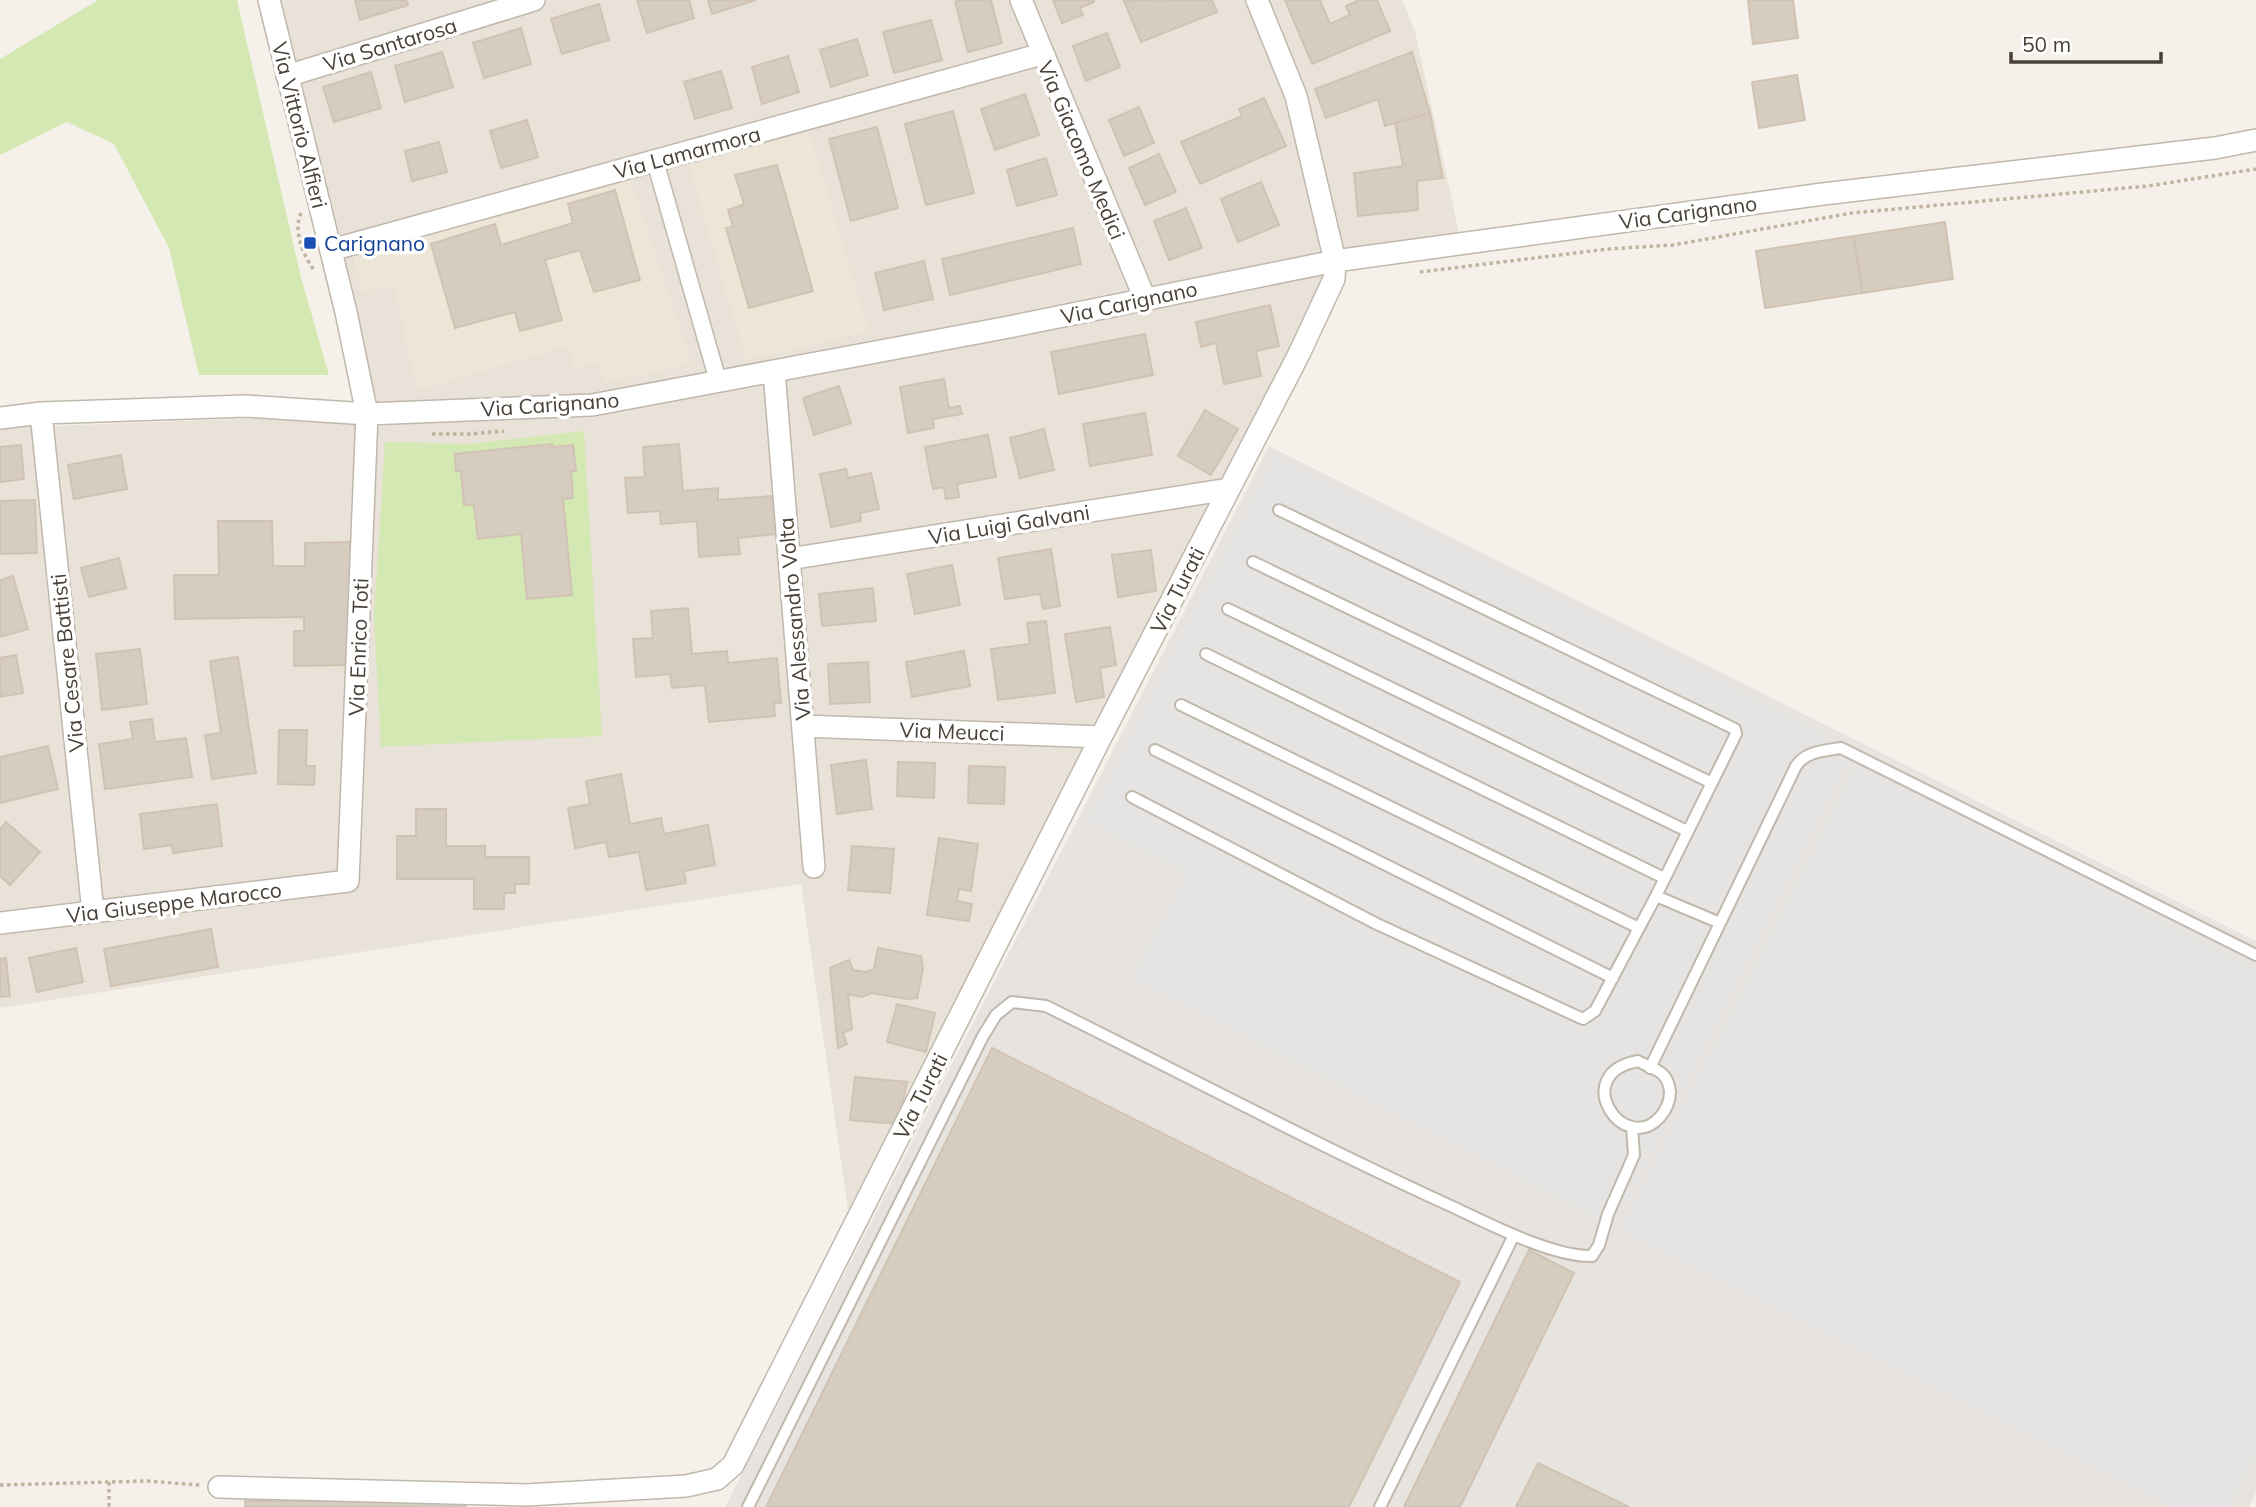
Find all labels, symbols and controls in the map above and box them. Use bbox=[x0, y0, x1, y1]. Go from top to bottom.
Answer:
street label: Via Santarosa bbox=[320, 11, 460, 77]
scale bar bbox=[2011, 21, 2162, 65]
text: 50 m bbox=[2022, 31, 2071, 57]
street label: Via Vittorio Alfieri bbox=[267, 39, 333, 211]
street label: Via Giacomo Medici bbox=[1033, 57, 1131, 243]
street label: Via Lamarmora bbox=[611, 120, 763, 184]
street label: Via Carignano bbox=[1617, 189, 1759, 235]
place label: Carignano bbox=[324, 230, 425, 256]
marker: Carignano bbox=[302, 235, 318, 251]
street label: Via Carignano bbox=[1058, 275, 1200, 329]
street label: Via Carignano bbox=[480, 386, 620, 422]
street label: Via Luigi Galvani bbox=[926, 498, 1092, 550]
street label: Via Alessandro Volta bbox=[772, 517, 816, 721]
street label: Via Turati bbox=[1144, 542, 1210, 638]
street label: Via Cesare Battisti bbox=[45, 573, 89, 753]
street label: Via Enrico Toti bbox=[343, 578, 373, 716]
street label: Via Meucci bbox=[899, 716, 1005, 746]
street label: Via Giuseppe Marocco bbox=[65, 876, 283, 928]
street label: Via Turati bbox=[887, 1048, 953, 1144]

